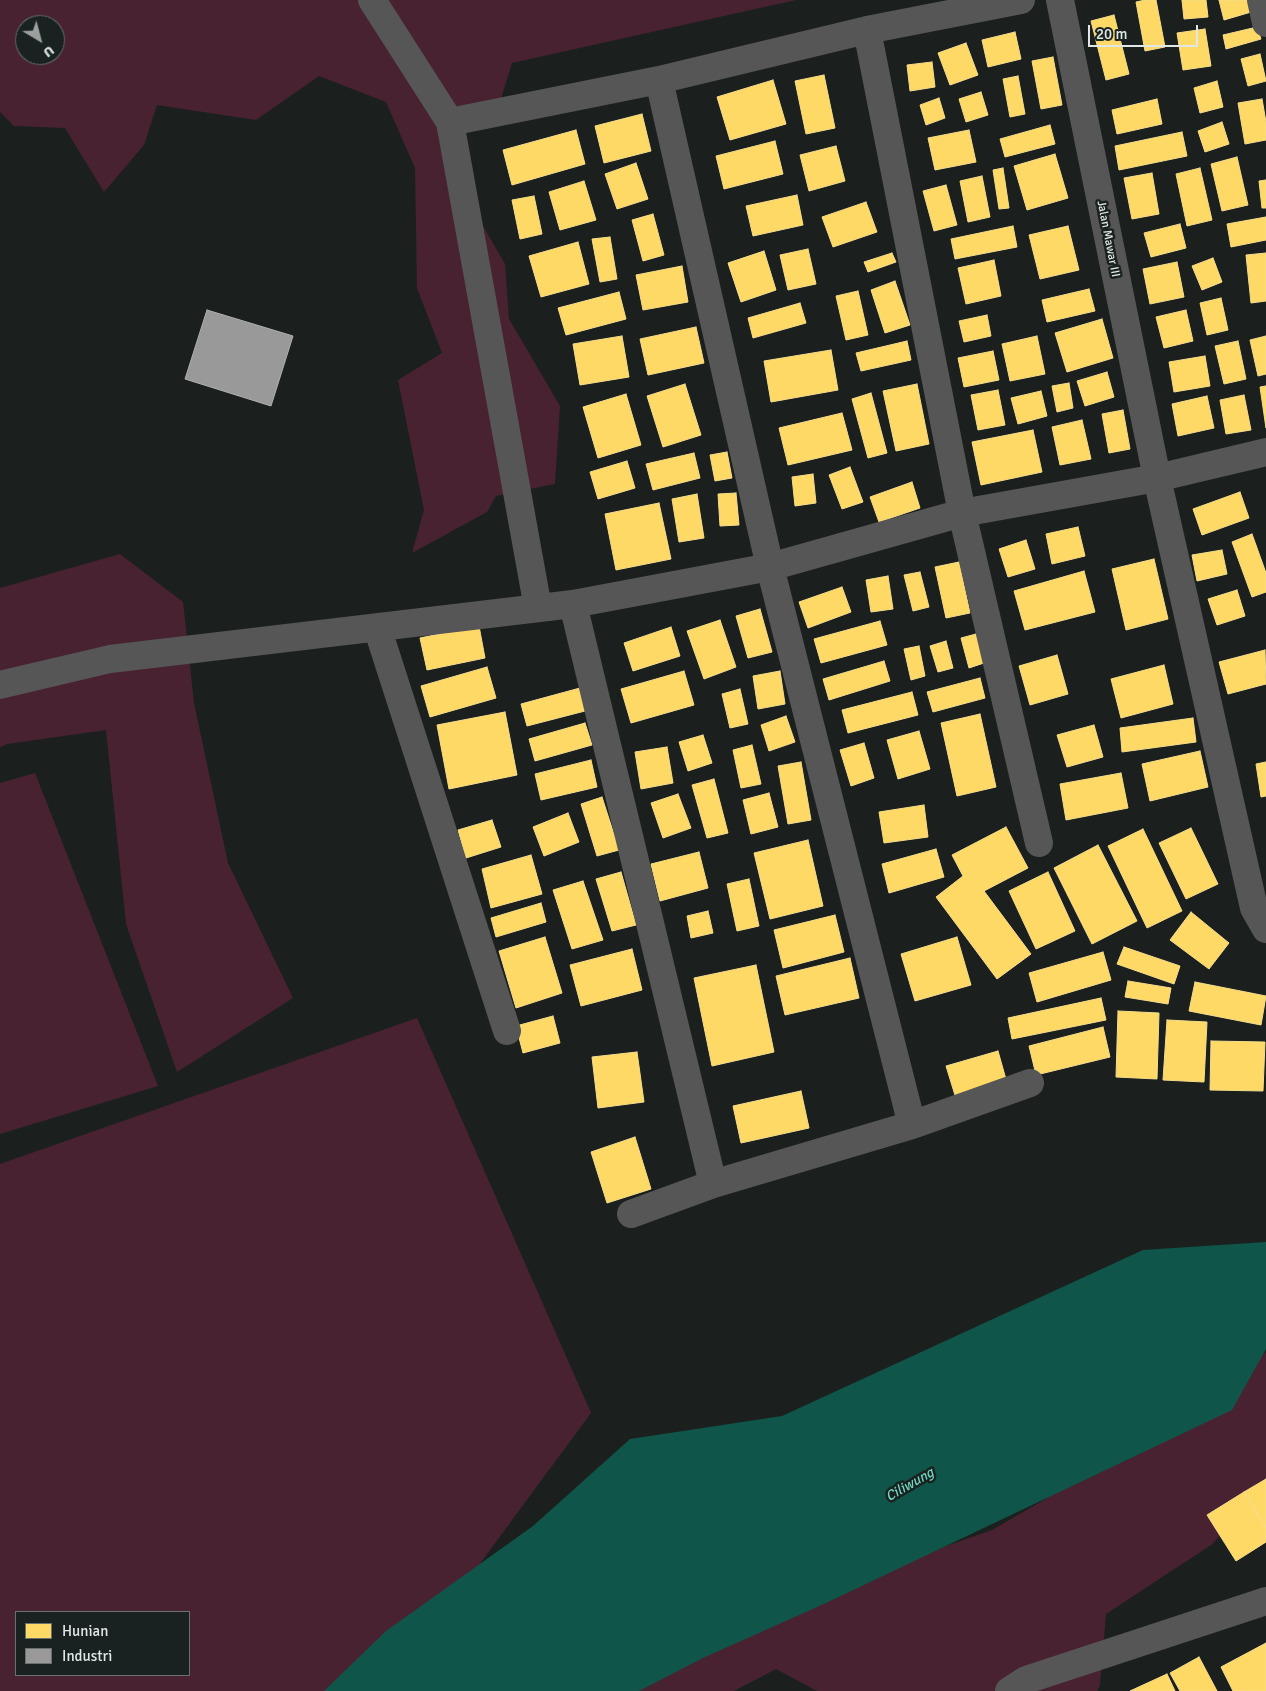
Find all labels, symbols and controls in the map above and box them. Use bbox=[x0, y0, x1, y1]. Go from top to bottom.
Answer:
north arrow bbox=[15, 15, 65, 65]
scale bar bbox=[1091, 15, 1201, 47]
text: 20 m bbox=[1096, 25, 1127, 43]
text: U bbox=[40, 42, 58, 61]
street label: Jalan Mawar III bbox=[1094, 199, 1122, 279]
water label: Ciliwung bbox=[883, 1465, 937, 1505]
legend bbox=[15, 1611, 190, 1676]
text: Hunian bbox=[62, 1622, 108, 1640]
text: Industri bbox=[62, 1647, 112, 1665]

